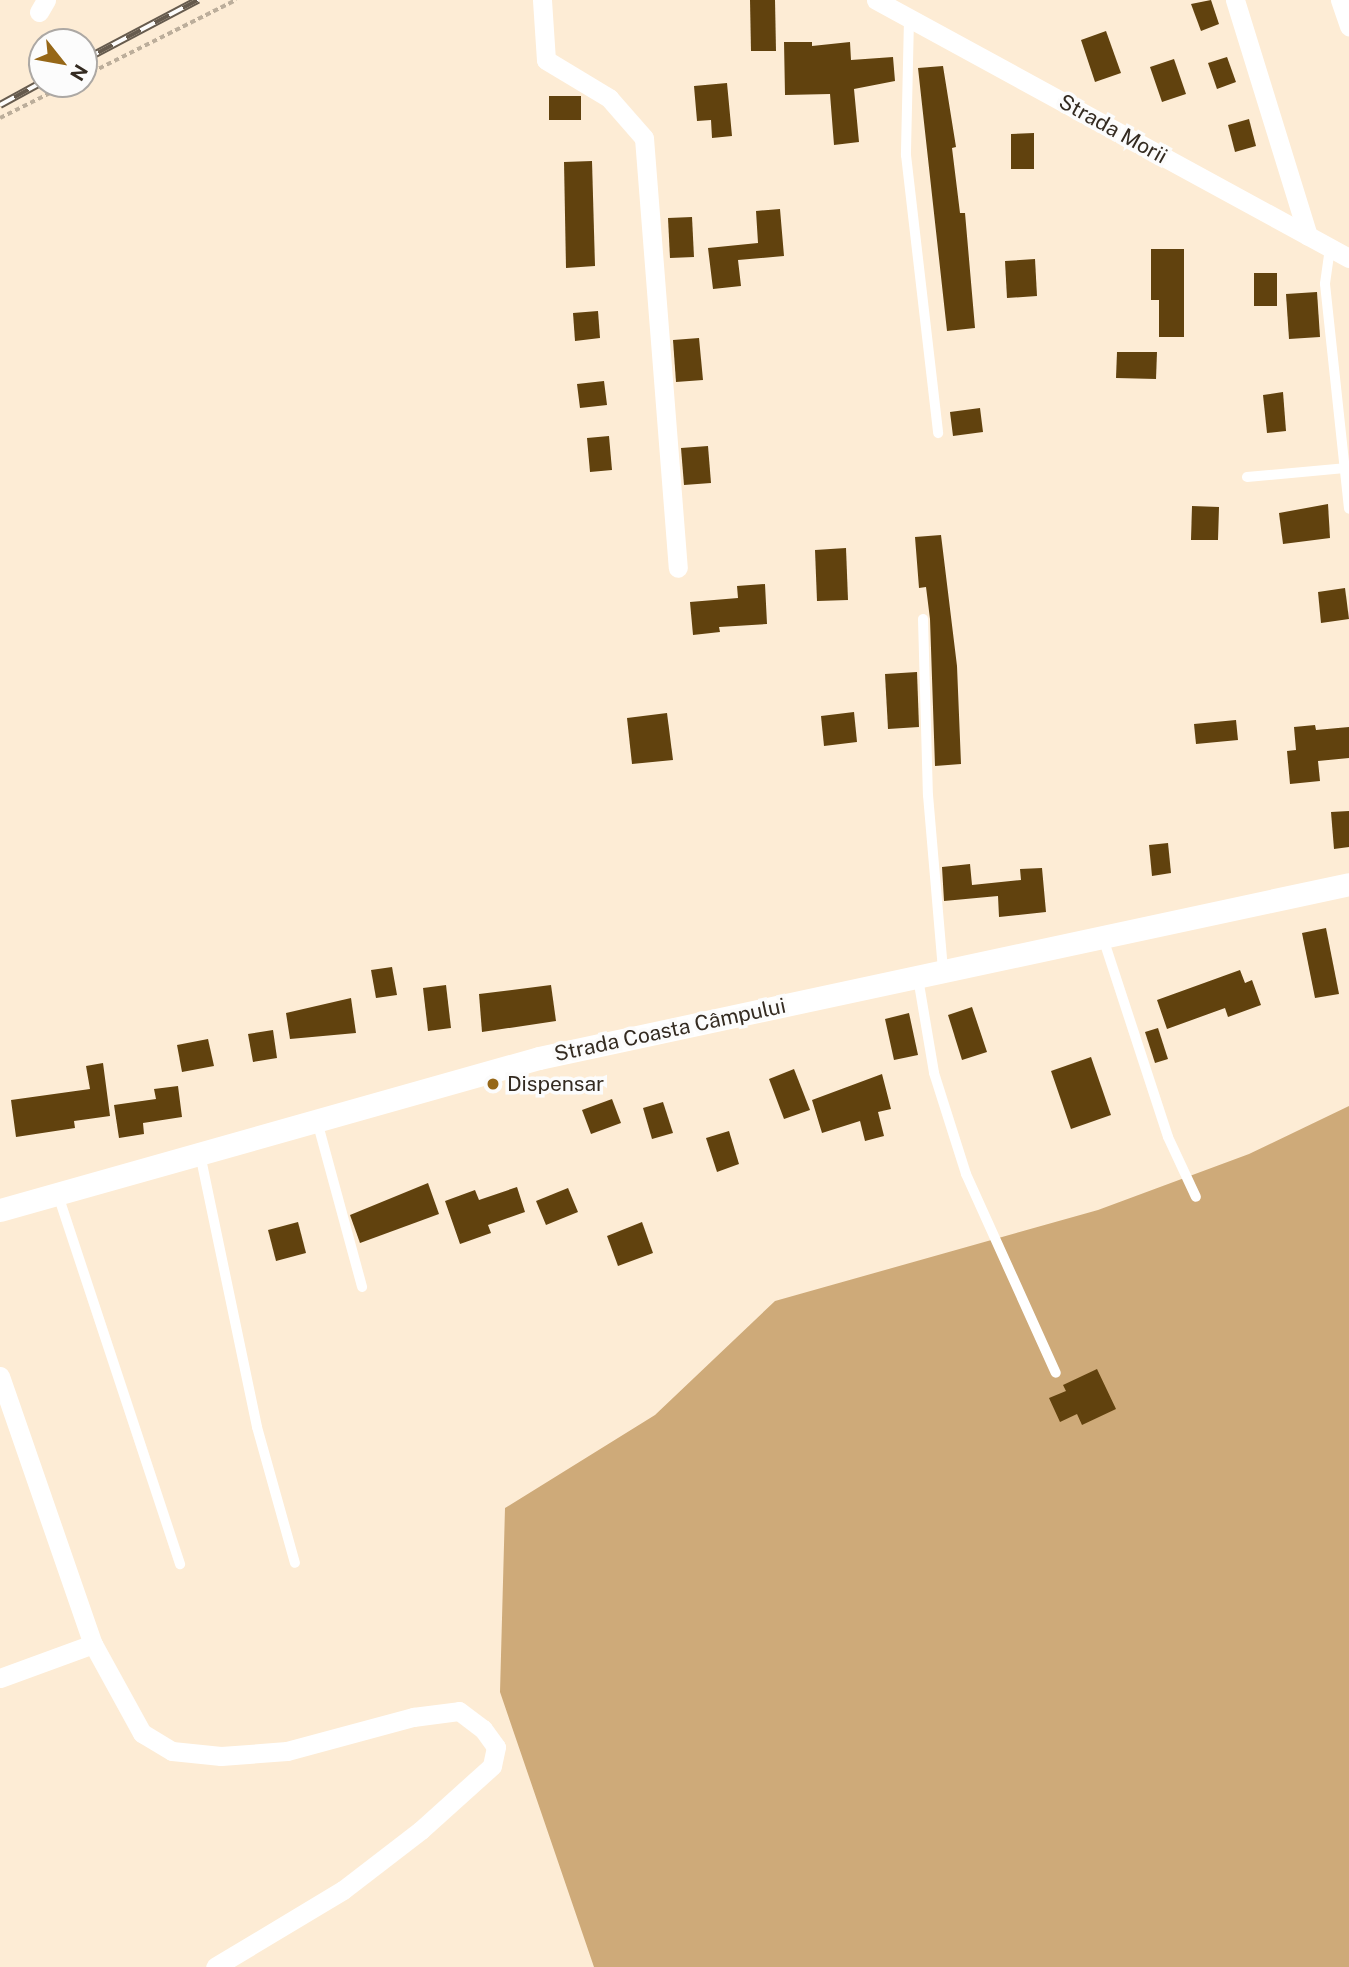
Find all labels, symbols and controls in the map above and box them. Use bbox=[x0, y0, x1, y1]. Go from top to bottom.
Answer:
north arrow bbox=[28, 28, 98, 98]
text: N bbox=[66, 61, 93, 85]
street label: Strada Morii bbox=[1055, 89, 1171, 169]
street label: Strada Coasta Câmpului bbox=[552, 993, 788, 1067]
place label: Dispensar bbox=[507, 1071, 604, 1097]
marker: Dispensar bbox=[485, 1076, 501, 1092]

